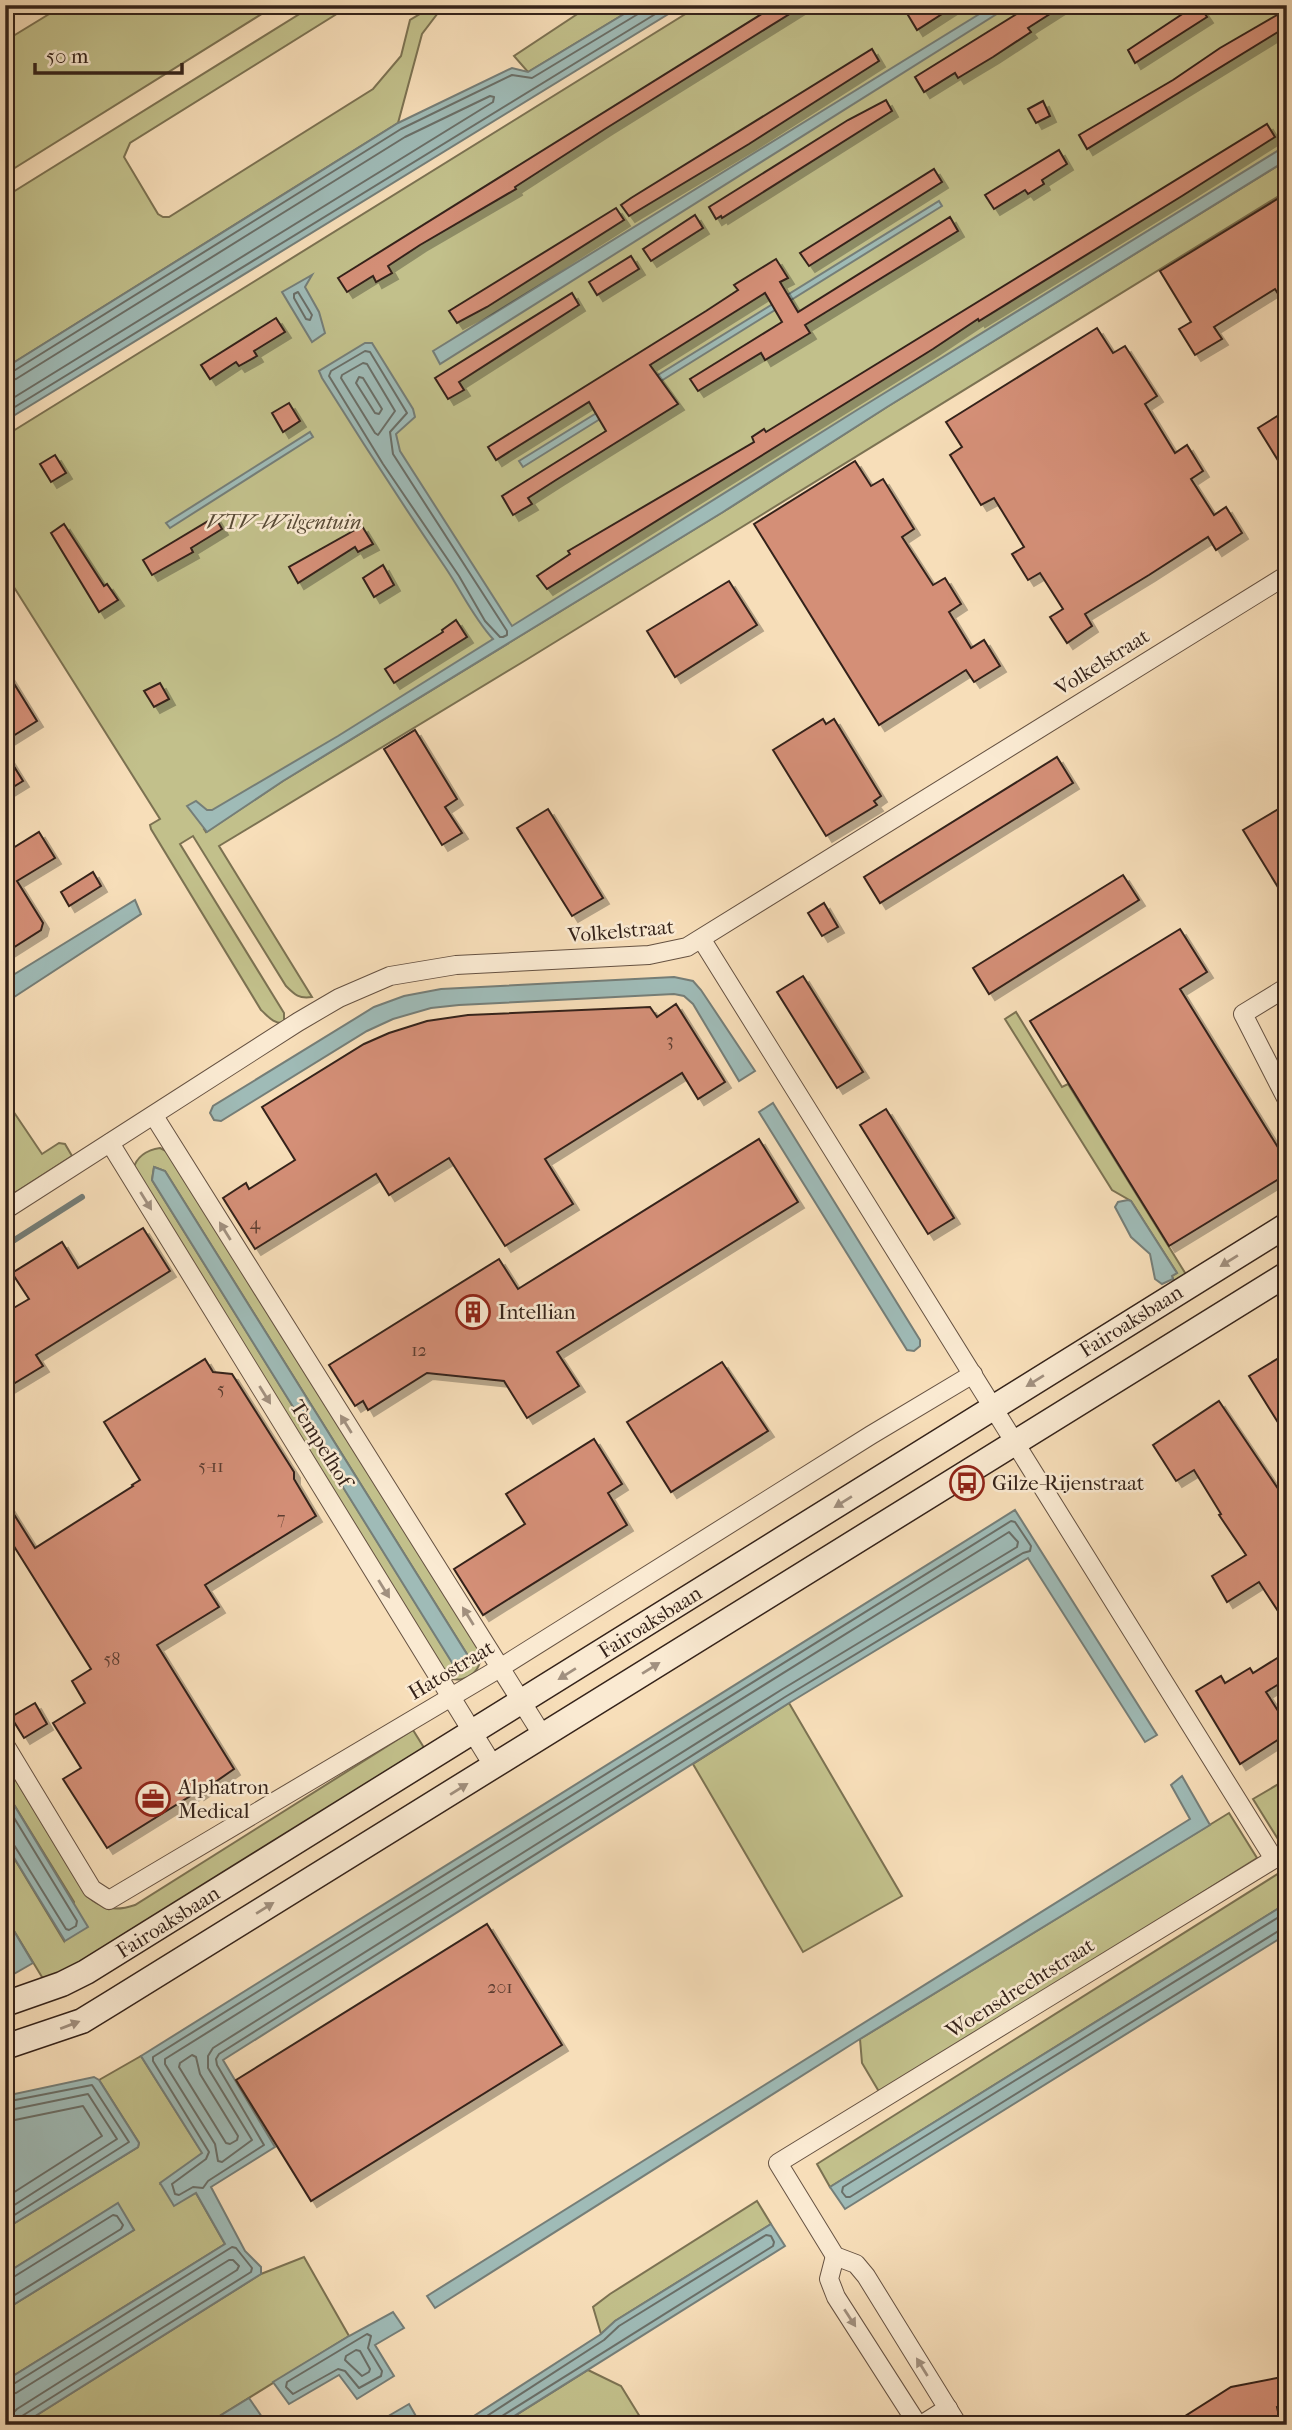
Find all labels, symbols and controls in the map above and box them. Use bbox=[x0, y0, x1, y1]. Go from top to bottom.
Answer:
scale bar bbox=[35, 32, 182, 76]
text: 50 m bbox=[46, 44, 89, 68]
park label: VTV-Wilgentuin bbox=[206, 510, 362, 534]
street label: Volkelstraat bbox=[1050, 623, 1154, 701]
street label: Volkelstraat bbox=[566, 914, 676, 948]
house number: 3 bbox=[666, 1030, 674, 1051]
one-way arrow bbox=[139, 1192, 152, 1211]
house number: 4 bbox=[250, 1213, 261, 1234]
one-way arrow bbox=[219, 1222, 232, 1241]
one-way arrow bbox=[1219, 1254, 1238, 1267]
street label: Fairoaksbaan bbox=[1075, 1280, 1187, 1362]
building icon: Intellian bbox=[454, 1293, 492, 1331]
place label: Intellian bbox=[498, 1300, 576, 1324]
house number: 12 bbox=[411, 1340, 427, 1361]
one-way arrow bbox=[1026, 1374, 1045, 1387]
house number: 5 bbox=[217, 1379, 225, 1400]
one-way arrow bbox=[258, 1385, 271, 1404]
street label: Tempelhof bbox=[285, 1396, 359, 1494]
one-way arrow bbox=[340, 1414, 353, 1433]
house number: 5-11 bbox=[198, 1456, 224, 1477]
bus stop icon: Gilze-Rijenstraat bbox=[948, 1464, 986, 1502]
place label: Gilze-Rijenstraat bbox=[992, 1471, 1145, 1495]
one-way arrow bbox=[833, 1495, 853, 1508]
house number: 7 bbox=[277, 1508, 286, 1529]
one-way arrow bbox=[378, 1579, 391, 1598]
street label: Fairoaksbaan bbox=[594, 1581, 706, 1663]
one-way arrow bbox=[461, 1606, 474, 1626]
street label: Hatostraat bbox=[404, 1635, 499, 1705]
house number: 58 bbox=[104, 1649, 120, 1670]
one-way arrow bbox=[642, 1662, 661, 1675]
one-way arrow bbox=[557, 1667, 576, 1680]
place label: Alphatron Medical bbox=[177, 1775, 269, 1823]
office icon: Alphatron Medical bbox=[134, 1780, 172, 1818]
one-way arrow bbox=[449, 1783, 468, 1796]
street label: Fairoaksbaan bbox=[112, 1881, 224, 1963]
one-way arrow bbox=[255, 1902, 275, 1915]
street label: Woensdrechtstraat bbox=[941, 1932, 1099, 2044]
house number: 201 bbox=[487, 1977, 513, 1998]
one-way arrow bbox=[60, 2020, 81, 2031]
one-way arrow bbox=[843, 2308, 856, 2328]
one-way arrow bbox=[916, 2357, 929, 2376]

